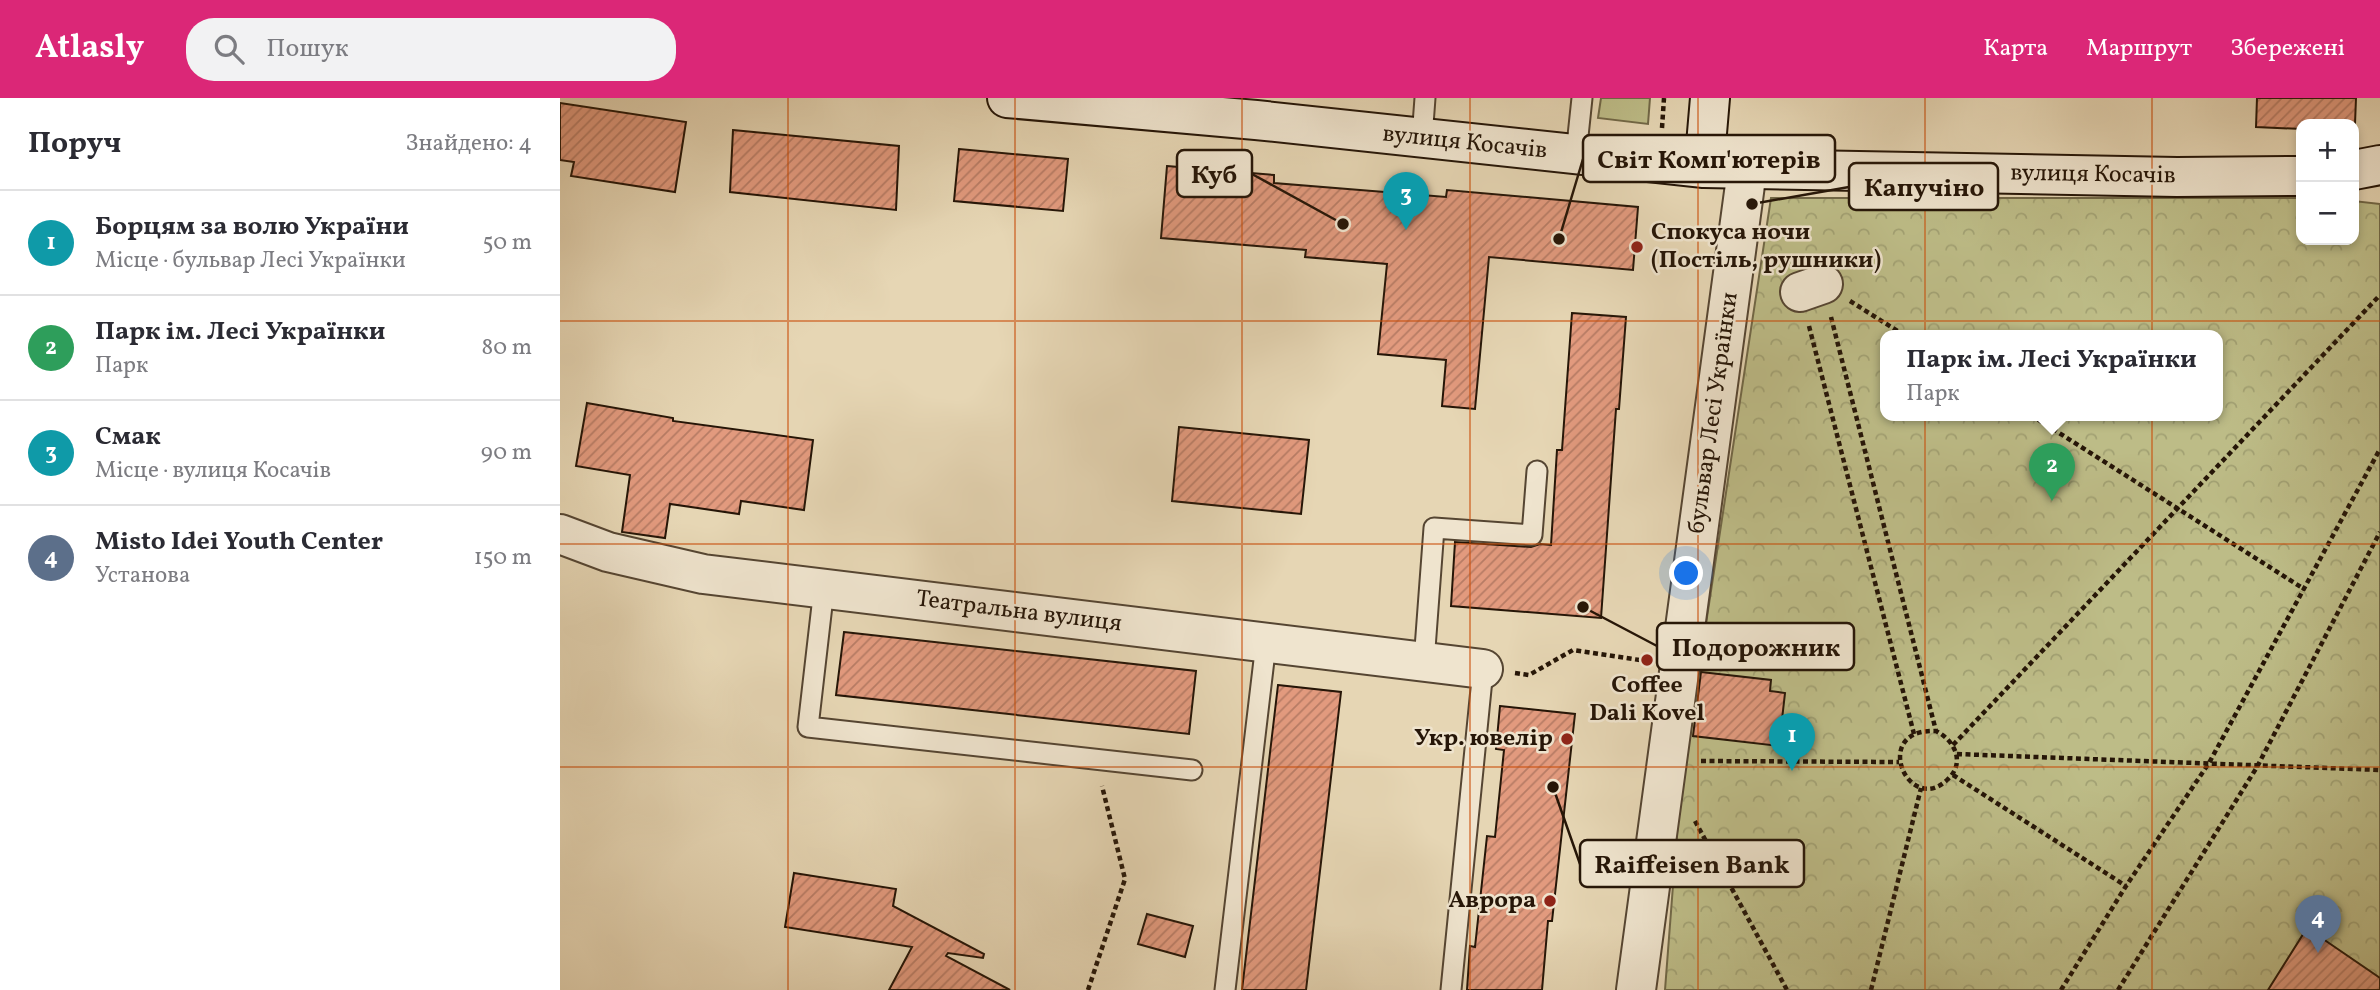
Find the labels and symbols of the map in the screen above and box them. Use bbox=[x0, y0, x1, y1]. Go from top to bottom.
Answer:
street label: вулиця Косачів bbox=[1381, 117, 1549, 169]
callout: Світ Комп'ютерів bbox=[1583, 135, 1835, 182]
text: Світ Комп'ютерів bbox=[1597, 143, 1821, 179]
callout: Куб bbox=[1177, 150, 1252, 197]
street label: вулиця Косачів bbox=[2010, 157, 2176, 193]
text: Куб bbox=[1191, 158, 1237, 194]
callout: Капучіно bbox=[1849, 163, 1998, 210]
text: Капучіно bbox=[1864, 171, 1984, 207]
pin: 3 bbox=[1383, 172, 1429, 230]
place label: Спокуса ночи (Постіль, рушники) bbox=[1651, 216, 1881, 278]
marker: Спокуса ночи (Постіль, рушники) bbox=[1629, 239, 1645, 255]
street label: бульвар Лесі Українки bbox=[1680, 290, 1748, 536]
pin: 2 bbox=[2029, 443, 2075, 501]
your location bbox=[1669, 556, 1703, 590]
street label: Театральна вулиця bbox=[914, 583, 1124, 641]
callout: Подорожник bbox=[1657, 623, 1854, 670]
text: Подорожник bbox=[1672, 631, 1841, 667]
marker: Coffee Dali Kovel bbox=[1639, 652, 1655, 668]
place label: Coffee Dali Kovel bbox=[1589, 669, 1705, 731]
pin: 1 bbox=[1769, 713, 1815, 771]
place label: Укр. ювелір bbox=[1414, 722, 1553, 756]
marker: Укр. ювелір bbox=[1559, 731, 1575, 747]
callout: Raiffeisen Bank bbox=[1580, 840, 1804, 887]
text: Raiffeisen Bank bbox=[1594, 848, 1790, 884]
place label: Аврора bbox=[1448, 884, 1536, 918]
marker: Аврора bbox=[1542, 893, 1558, 909]
pin: 4 bbox=[2295, 895, 2341, 953]

